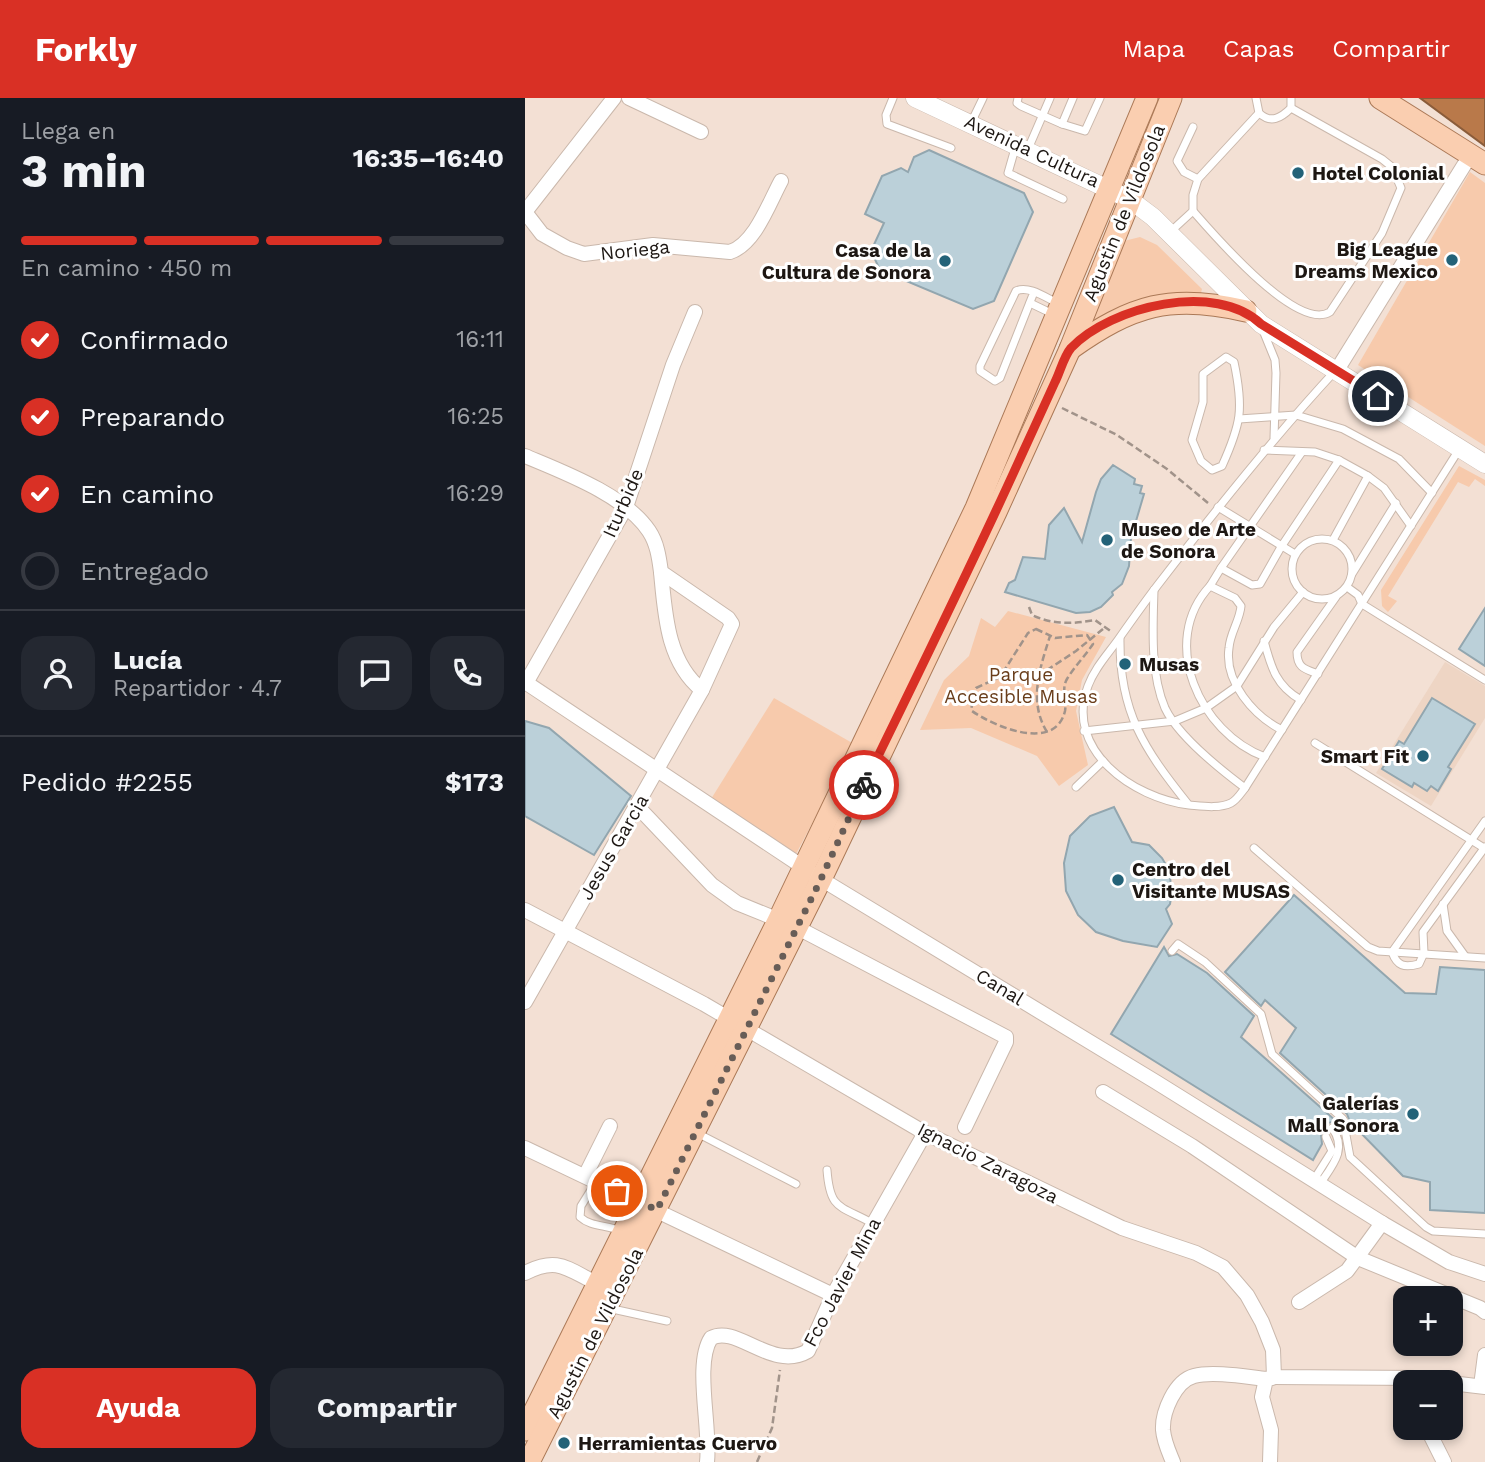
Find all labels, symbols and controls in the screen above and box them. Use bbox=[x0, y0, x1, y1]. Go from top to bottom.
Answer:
text: Forkly bbox=[35, 30, 137, 69]
text: Mapa bbox=[1122, 35, 1185, 63]
text: Capas bbox=[1223, 35, 1294, 63]
text: Compartir bbox=[1332, 35, 1450, 63]
street label: Avenida Cultura bbox=[961, 110, 1103, 192]
text: Llega en bbox=[21, 118, 115, 145]
street label: Agustin de Vildosola bbox=[1078, 121, 1170, 305]
text: 16:35–16:40 bbox=[353, 143, 504, 173]
text: 3 min bbox=[21, 144, 147, 198]
place label: Hotel Colonial bbox=[1312, 162, 1445, 185]
marker: Hotel Colonial bbox=[1290, 165, 1306, 181]
street label: Noriega bbox=[599, 235, 671, 265]
place label: Big League Dreams Mexico bbox=[1294, 238, 1438, 283]
place label: Casa de la Cultura de Sonora bbox=[762, 239, 931, 284]
marker: Big League Dreams Mexico bbox=[1444, 252, 1460, 268]
marker: Casa de la Cultura de Sonora bbox=[937, 253, 953, 269]
text: En camino · 450 m bbox=[21, 255, 232, 282]
icon: check bbox=[21, 321, 59, 359]
text: Confirmado bbox=[80, 325, 229, 355]
text: 16:11 bbox=[456, 326, 504, 353]
pin bbox=[1348, 366, 1408, 426]
icon: home bbox=[1359, 377, 1397, 415]
icon: check bbox=[21, 398, 59, 436]
text: Preparando bbox=[80, 402, 225, 432]
text: 16:25 bbox=[447, 403, 504, 430]
street label: Iturbide bbox=[598, 465, 648, 541]
icon: check bbox=[21, 475, 59, 513]
text: En camino bbox=[80, 479, 214, 509]
text: 16:29 bbox=[447, 480, 504, 507]
place label: Museo de Arte de Sonora bbox=[1121, 518, 1256, 563]
marker: Museo de Arte de Sonora bbox=[1099, 532, 1115, 548]
text: Entregado bbox=[80, 556, 209, 586]
button: person bbox=[21, 636, 95, 710]
button: chat bbox=[338, 636, 412, 710]
button: phone bbox=[430, 636, 504, 710]
text: Lucía bbox=[113, 645, 182, 675]
place label: Musas bbox=[1139, 653, 1199, 676]
marker: Musas bbox=[1117, 656, 1133, 672]
park label: Parque Accesible Musas bbox=[944, 663, 1098, 708]
text: Repartidor · 4.7 bbox=[113, 675, 282, 702]
place label: Smart Fit bbox=[1321, 745, 1410, 768]
marker: Smart Fit bbox=[1415, 748, 1431, 764]
courier bbox=[829, 750, 899, 820]
icon: bike bbox=[845, 766, 883, 804]
text: Pedido #2255 bbox=[21, 767, 193, 797]
text: $173 bbox=[445, 767, 504, 797]
street label: Jesus Garcia bbox=[574, 790, 654, 904]
place label: Centro del Visitante MUSAS bbox=[1132, 858, 1290, 903]
marker: Centro del Visitante MUSAS bbox=[1110, 872, 1126, 888]
street label: Canal bbox=[972, 964, 1028, 1010]
place label: Galerías Mall Sonora bbox=[1287, 1092, 1399, 1137]
marker: Galerías Mall Sonora bbox=[1405, 1106, 1421, 1122]
street label: Ignacio Zaragoza bbox=[914, 1118, 1062, 1209]
pin bbox=[587, 1161, 647, 1221]
icon: bag bbox=[598, 1172, 636, 1210]
street label: Fco Javier Mina bbox=[798, 1213, 886, 1351]
street label: Agustin de Vildosola bbox=[542, 1243, 648, 1422]
map controls bbox=[1393, 1286, 1463, 1440]
button: + bbox=[1393, 1286, 1463, 1356]
button: Ayuda bbox=[21, 1368, 256, 1448]
button: Compartir bbox=[270, 1368, 504, 1448]
button: − bbox=[1393, 1370, 1463, 1440]
place label: Herramientas Cuervo bbox=[578, 1432, 777, 1455]
marker: Herramientas Cuervo bbox=[556, 1435, 572, 1451]

